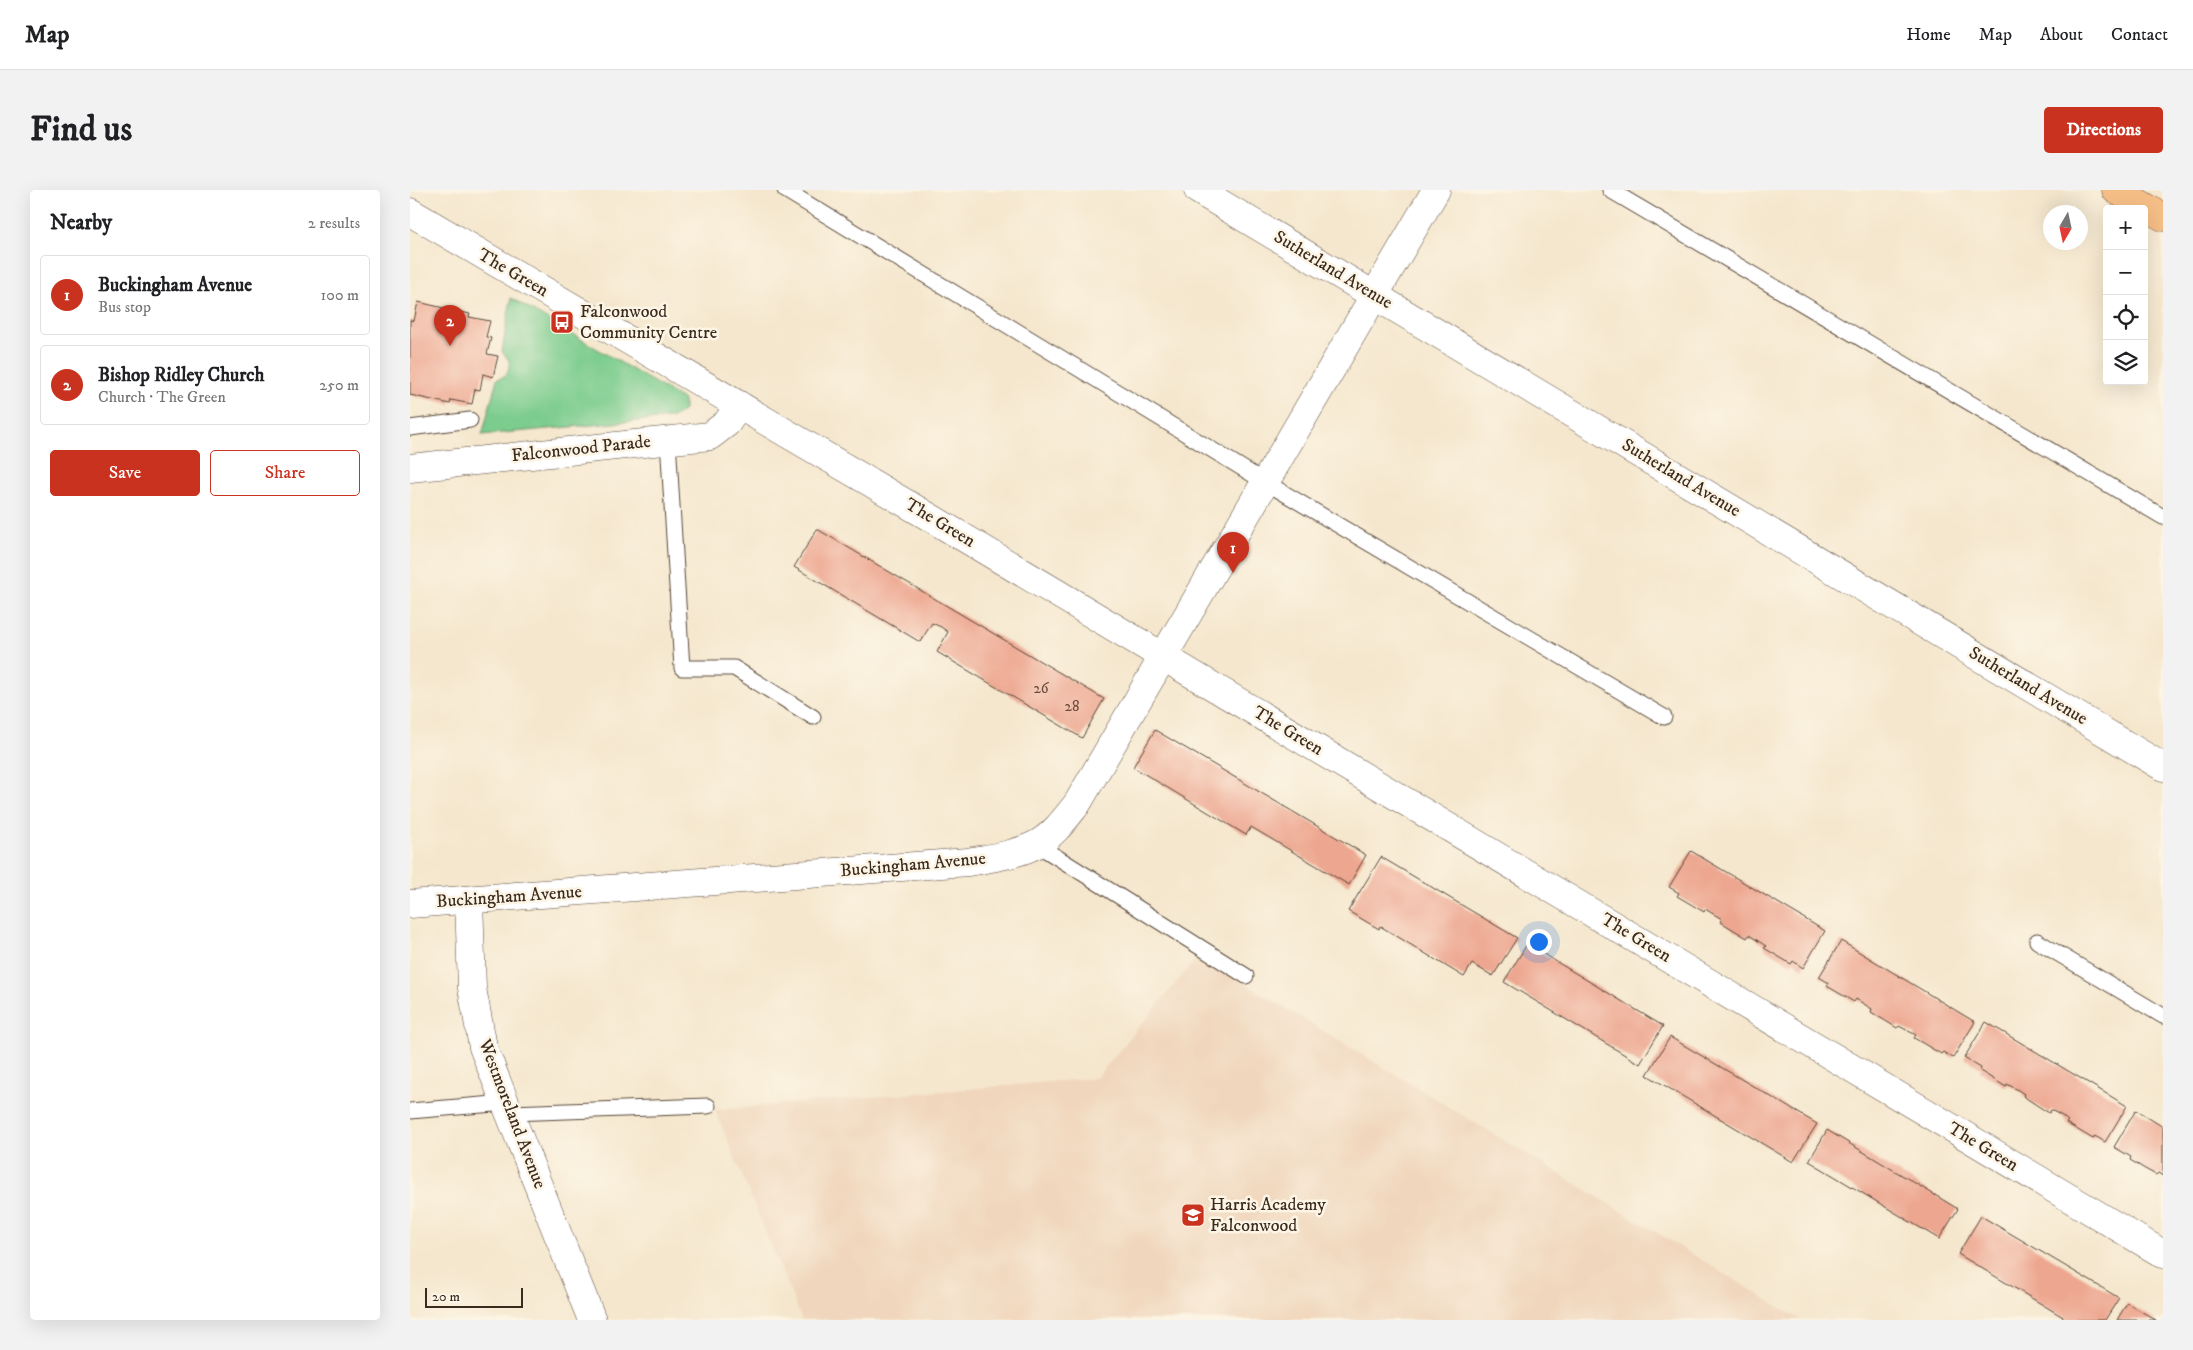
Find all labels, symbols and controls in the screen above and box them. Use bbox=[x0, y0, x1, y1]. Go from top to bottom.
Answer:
text: Map bbox=[25, 20, 69, 50]
text: Home bbox=[1906, 24, 1951, 46]
text: Map bbox=[1979, 24, 2012, 46]
text: About bbox=[2040, 24, 2083, 46]
text: Contact bbox=[2111, 24, 2168, 46]
button: Directions bbox=[2044, 107, 2163, 153]
text: Find us bbox=[30, 108, 132, 152]
north arrow bbox=[2043, 205, 2088, 250]
map controls bbox=[2103, 205, 2148, 385]
button: + bbox=[2103, 205, 2148, 250]
text: Nearby bbox=[50, 210, 112, 236]
text: 2 results bbox=[308, 213, 360, 233]
street label: Sutherland Avenue bbox=[1270, 226, 1396, 314]
street label: The Green bbox=[474, 244, 553, 302]
button: − bbox=[2103, 250, 2148, 295]
text: Buckingham Avenue bbox=[98, 274, 252, 297]
text: 1 bbox=[64, 285, 70, 305]
text: 100 m bbox=[321, 285, 359, 305]
button: locate bbox=[2103, 295, 2148, 340]
text: Bus stop bbox=[98, 297, 151, 317]
place label: Falconwood Community Centre bbox=[580, 301, 717, 344]
pin: 2 bbox=[434, 305, 466, 346]
bus stop icon: Falconwood Community Centre bbox=[549, 309, 575, 335]
button: layers bbox=[2103, 340, 2148, 385]
text: Bishop Ridley Church bbox=[98, 364, 264, 387]
text: 2 bbox=[63, 375, 71, 395]
text: 250 m bbox=[319, 375, 359, 395]
text: Church · The Green bbox=[98, 387, 226, 407]
street label: Falconwood Parade bbox=[510, 431, 652, 467]
street label: Sutherland Avenue bbox=[1618, 434, 1744, 522]
button: Save bbox=[50, 450, 200, 496]
button: Share bbox=[210, 450, 360, 496]
street label: The Green bbox=[901, 494, 980, 553]
pin: 1 bbox=[1217, 532, 1249, 573]
street label: Sutherland Avenue bbox=[1965, 642, 2091, 730]
house number: 26 bbox=[1033, 679, 1050, 698]
house number: 28 bbox=[1065, 697, 1079, 716]
street label: The Green bbox=[1249, 702, 1328, 761]
street label: Buckingham Avenue bbox=[839, 848, 987, 882]
street label: Buckingham Avenue bbox=[435, 881, 583, 913]
street label: The Green bbox=[1597, 909, 1676, 968]
your location bbox=[1526, 929, 1552, 955]
street label: Westmoreland Avenue bbox=[473, 1035, 551, 1192]
street label: The Green bbox=[1944, 1118, 2023, 1177]
place label: Harris Academy Falconwood bbox=[1210, 1194, 1326, 1237]
school or university icon: Harris Academy Falconwood bbox=[1180, 1202, 1206, 1228]
scale bar bbox=[425, 1285, 522, 1308]
text: 20 m bbox=[432, 1288, 460, 1306]

